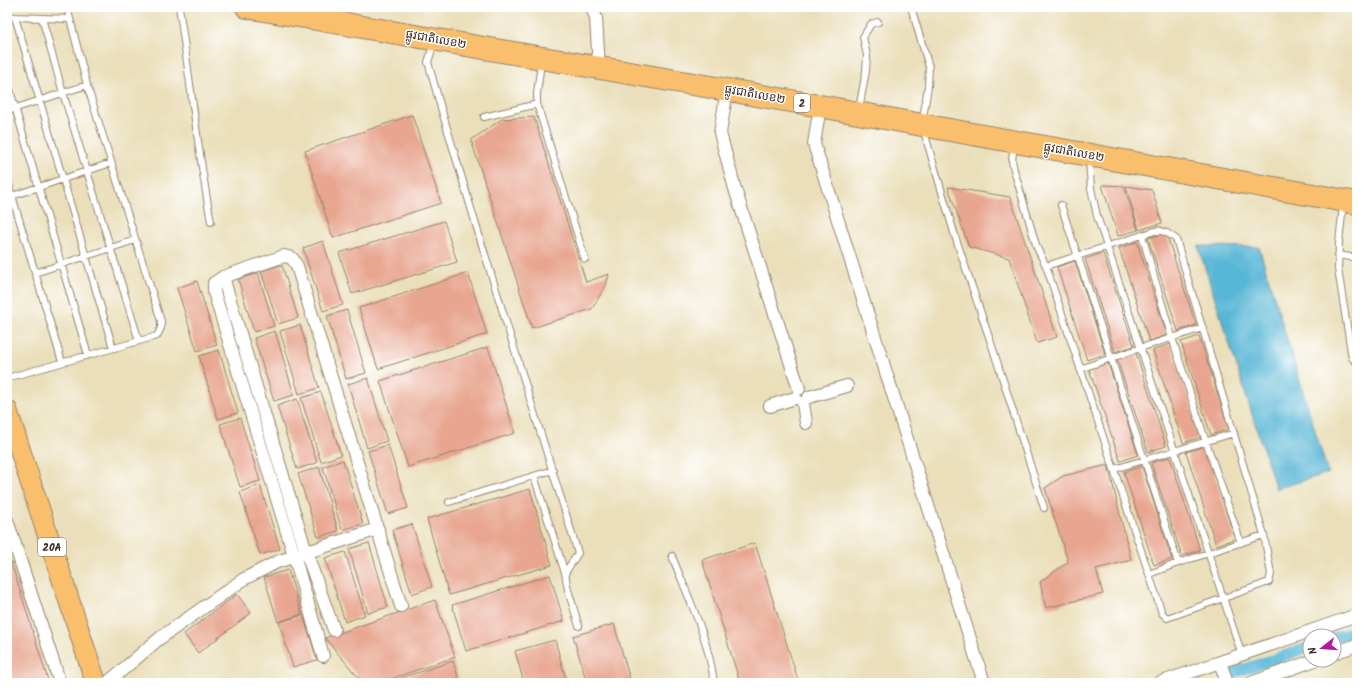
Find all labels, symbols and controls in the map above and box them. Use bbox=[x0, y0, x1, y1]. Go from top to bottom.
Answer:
street label: ផ្លូវជាតិលេខ២ bbox=[404, 25, 468, 55]
street label: ផ្លូវជាតិលេខ២ bbox=[723, 80, 787, 110]
road number: 2 bbox=[794, 94, 810, 112]
street label: ផ្លូវជាតិលេខ២ bbox=[1042, 138, 1106, 168]
road number: 20A bbox=[38, 538, 66, 556]
north arrow bbox=[1302, 628, 1342, 668]
text: N bbox=[1304, 645, 1323, 657]

